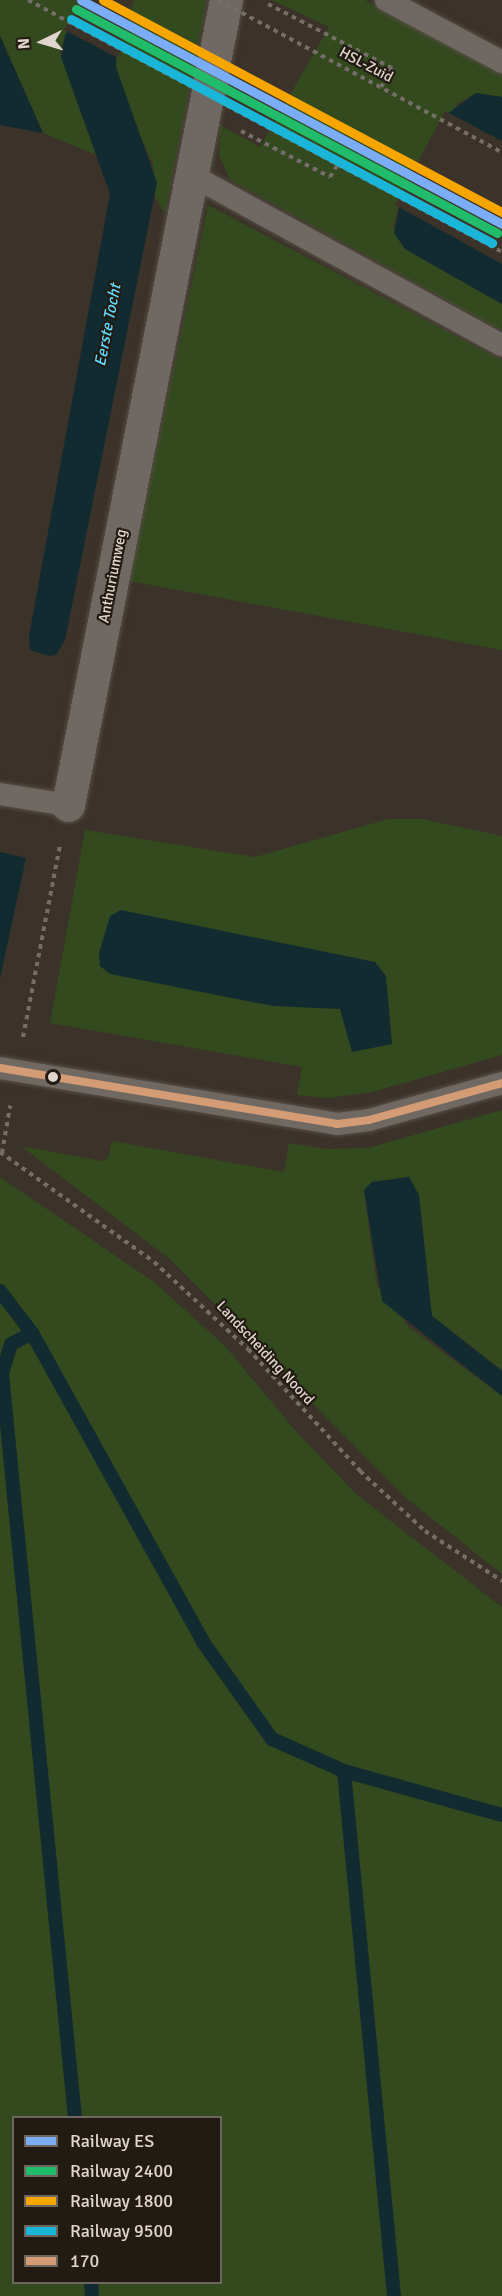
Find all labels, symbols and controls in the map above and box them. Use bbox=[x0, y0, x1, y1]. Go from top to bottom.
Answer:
north arrow bbox=[12, 12, 72, 72]
text: N bbox=[14, 37, 35, 50]
street label: HSL-Zuid bbox=[336, 43, 396, 87]
water label: Eerste Tocht bbox=[91, 282, 125, 368]
street label: Anthuriumweg bbox=[95, 528, 131, 624]
unlabelled marker bbox=[47, 1071, 59, 1083]
street label: Landscheiding Noord bbox=[212, 1297, 318, 1409]
legend bbox=[12, 2116, 222, 2284]
text: Railway ES bbox=[70, 2130, 154, 2152]
text: Railway 2400 bbox=[70, 2160, 173, 2182]
text: Railway 1800 bbox=[70, 2190, 173, 2212]
text: Railway 9500 bbox=[70, 2220, 173, 2242]
text: 170 bbox=[70, 2250, 99, 2272]

